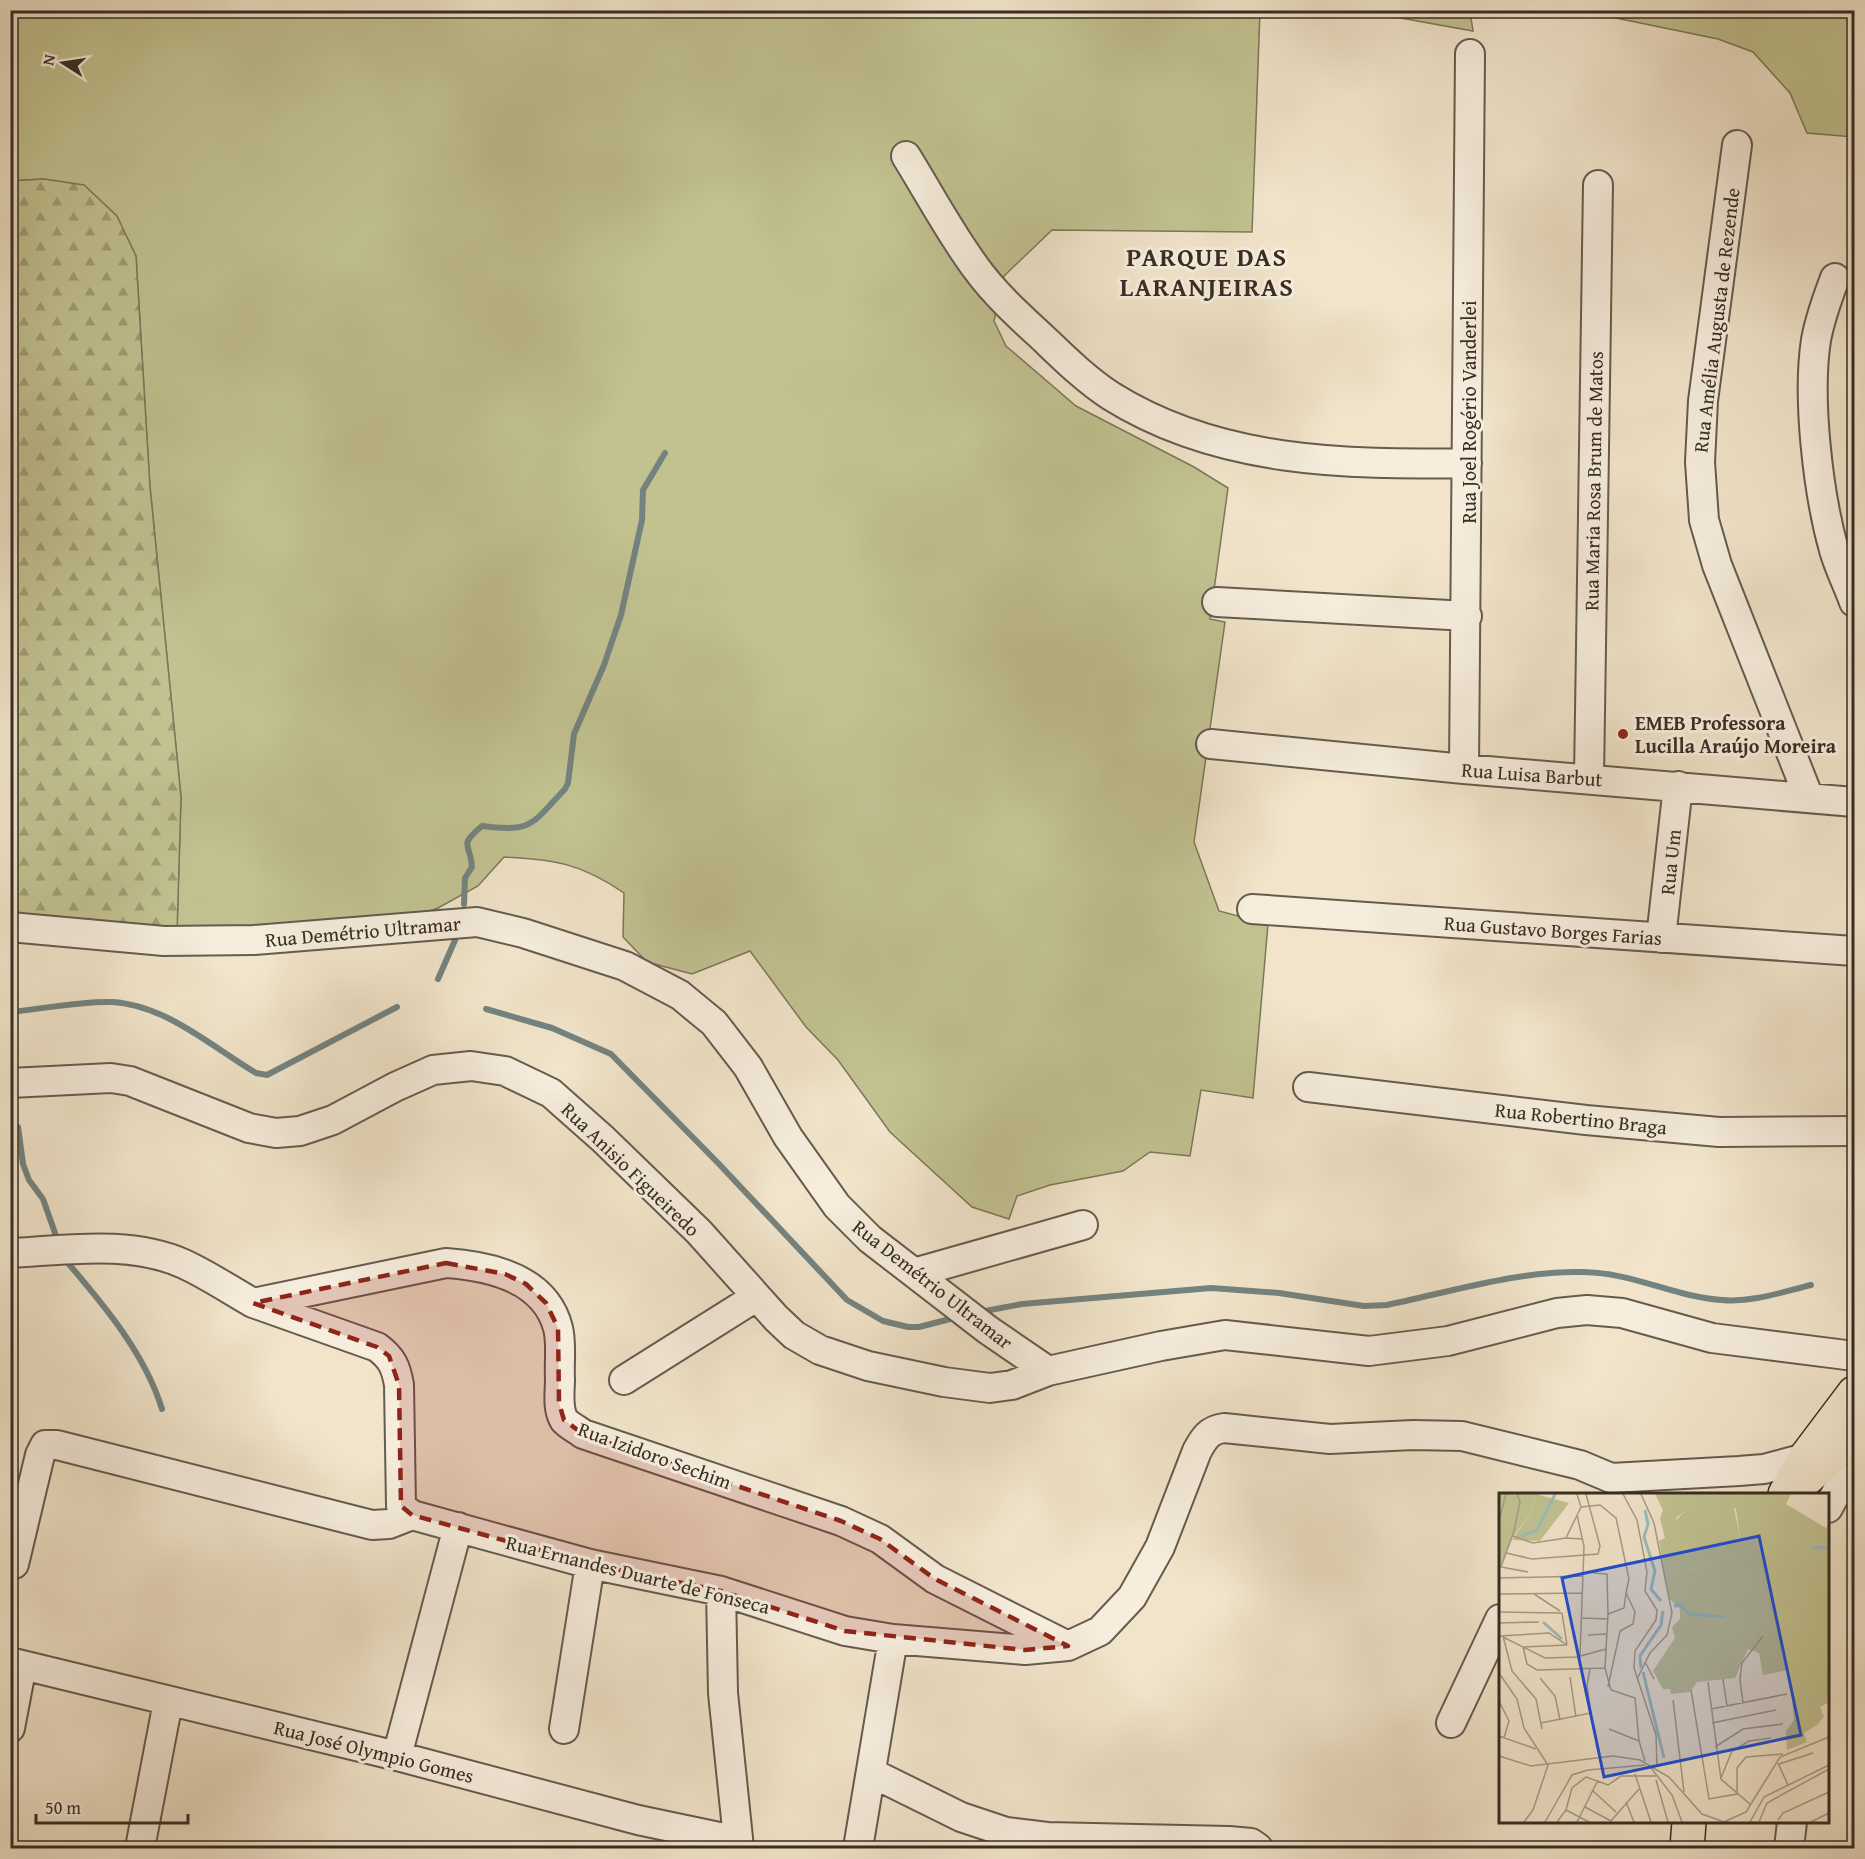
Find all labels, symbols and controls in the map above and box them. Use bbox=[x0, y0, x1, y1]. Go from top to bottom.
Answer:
north arrow bbox=[33, 33, 93, 93]
text: N bbox=[35, 52, 61, 68]
street label: Rua Amélia Augusta de Rezende bbox=[1685, 186, 1747, 454]
district label: PARQUE DAS LARANJEIRAS bbox=[1120, 237, 1294, 306]
street label: Rua Joel Rogério Vanderlei bbox=[1454, 300, 1483, 524]
street label: Rua Maria Rosa Brum de Matos bbox=[1576, 351, 1610, 611]
place label: EMEB Professora Lucilla Araújo Moreira bbox=[1635, 708, 1837, 760]
marker: EMEB Professora Lucilla Araújo Moreira bbox=[1616, 727, 1630, 741]
street label: Rua Luisa Barbut bbox=[1460, 755, 1604, 793]
street label: Rua Um bbox=[1652, 827, 1688, 896]
street label: Rua Demétrio Ultramar bbox=[264, 908, 462, 954]
street label: Rua Gustavo Borges Farias bbox=[1443, 908, 1663, 952]
street label: Rua Anisio Figueiredo bbox=[555, 1095, 707, 1243]
street label: Rua Robertino Braga bbox=[1494, 1095, 1669, 1142]
street label: Rua Demétrio Ultramar bbox=[847, 1212, 1019, 1356]
street label: Rua Izidoro Sechim bbox=[574, 1414, 736, 1496]
inset map bbox=[1499, 1493, 1829, 1823]
street label: Rua Ernandes Duarte de Fonseca bbox=[503, 1527, 773, 1621]
street label: Rua José Olympio Gomes bbox=[271, 1712, 477, 1790]
scale bar bbox=[36, 1787, 188, 1825]
text: 50 m bbox=[45, 1794, 81, 1821]

